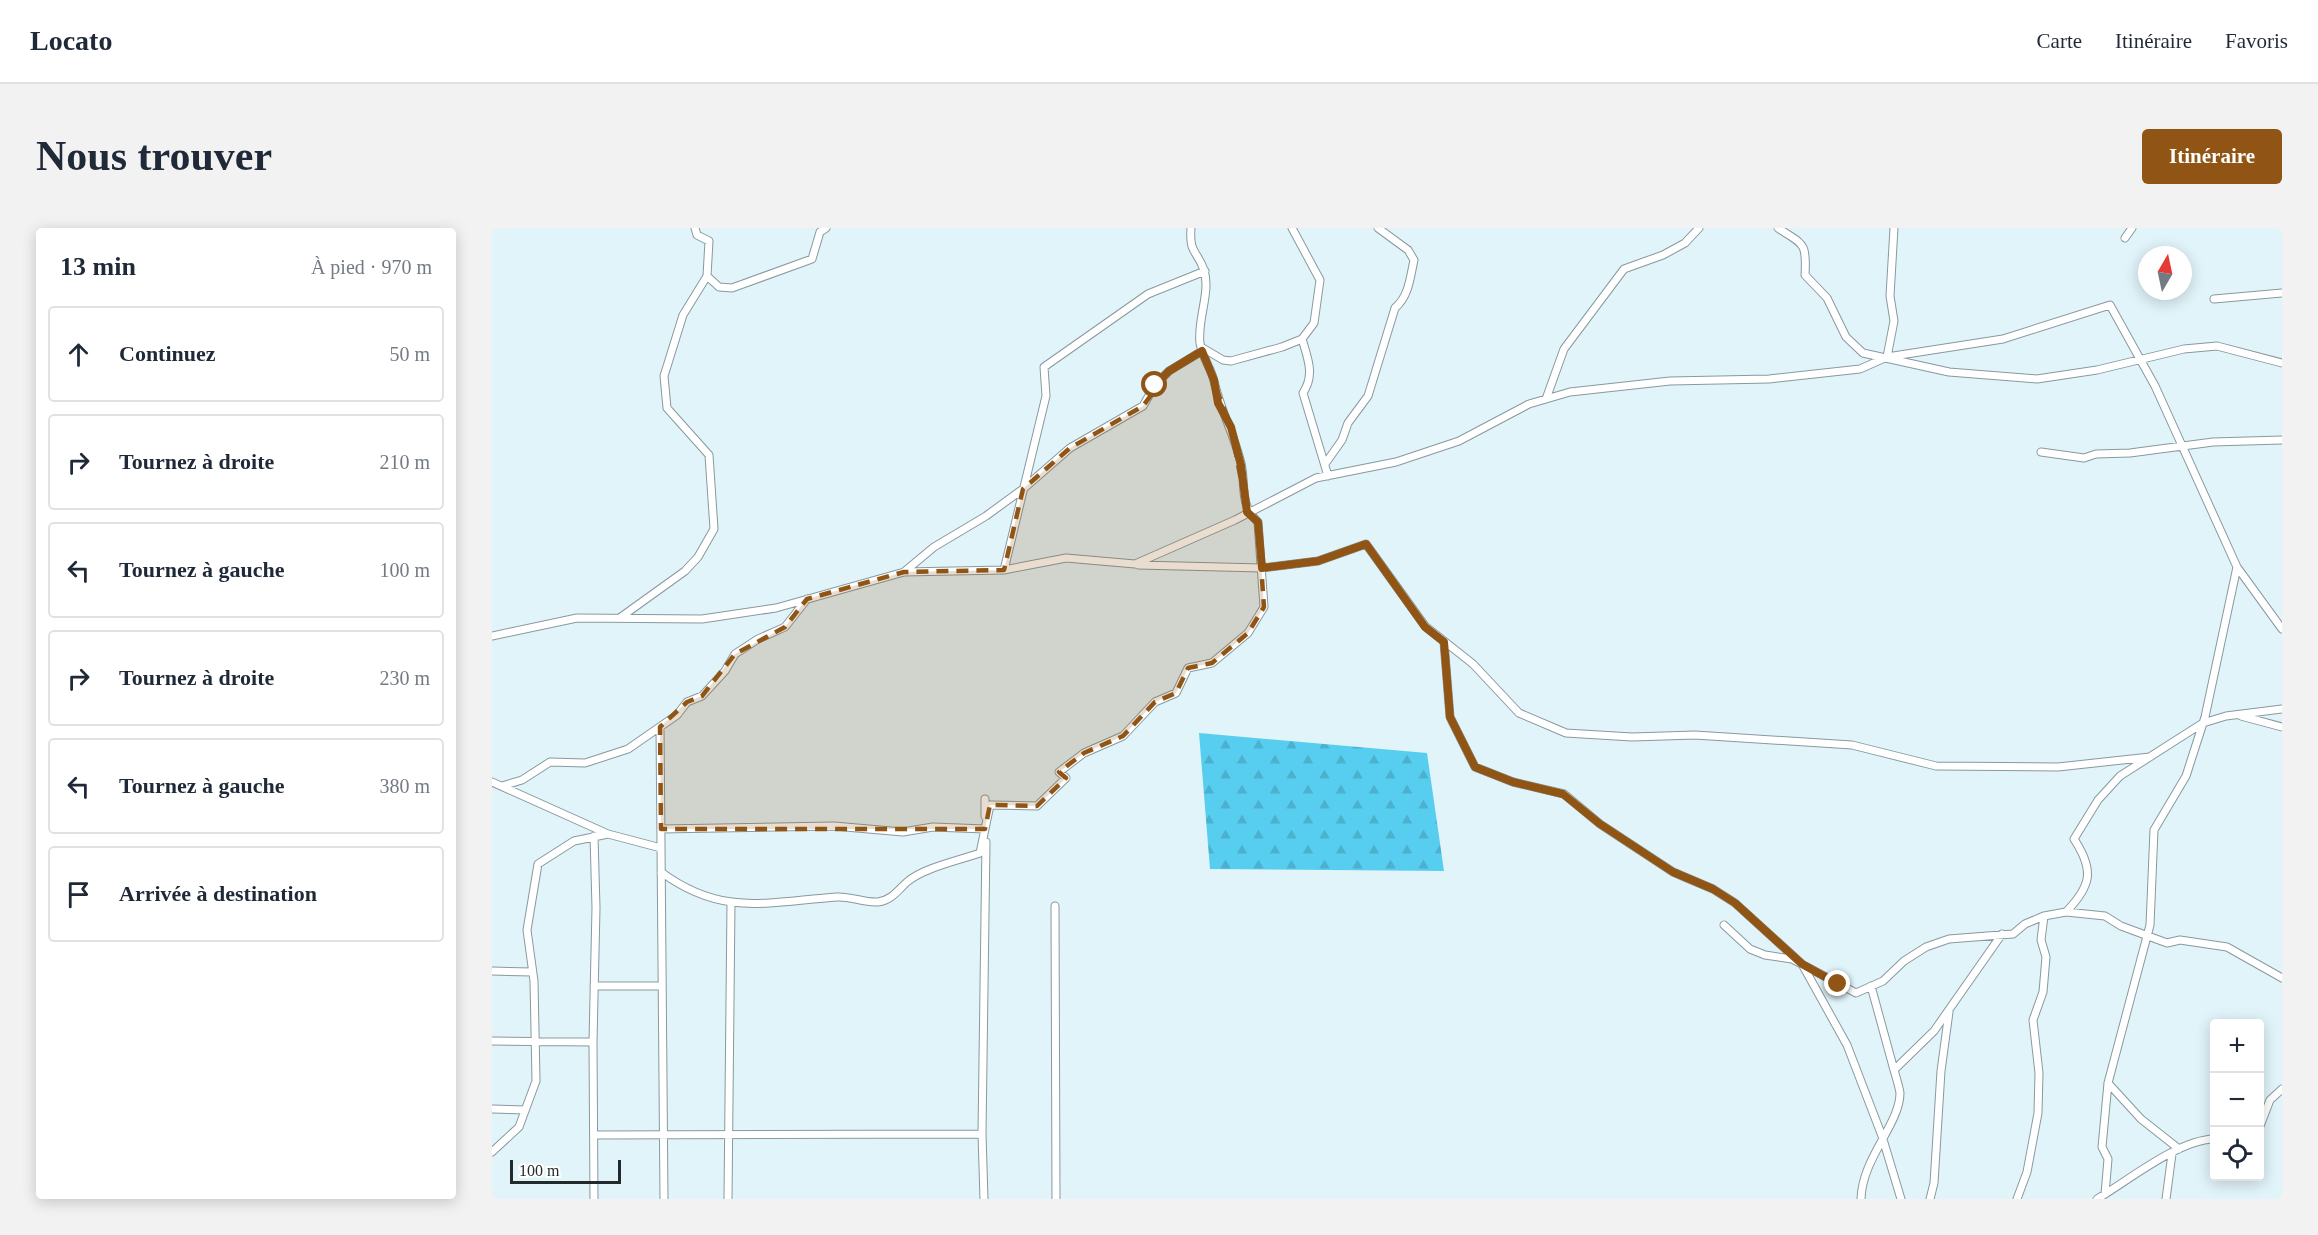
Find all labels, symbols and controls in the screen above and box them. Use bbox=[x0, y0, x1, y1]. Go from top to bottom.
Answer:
text: Locato bbox=[30, 25, 112, 56]
text: Carte bbox=[2037, 29, 2082, 53]
text: Itinéraire bbox=[2115, 29, 2192, 53]
text: Favoris bbox=[2225, 29, 2288, 53]
button: Itinéraire bbox=[2142, 129, 2282, 184]
text: Nous trouver bbox=[36, 133, 272, 179]
north arrow bbox=[2138, 246, 2192, 300]
text: 13 min bbox=[60, 252, 136, 281]
text: À pied · 970 m bbox=[311, 256, 432, 278]
icon: ahead bbox=[62, 338, 95, 371]
text: Continuez bbox=[119, 341, 216, 366]
text: 50 m bbox=[389, 343, 430, 365]
route start bbox=[1141, 371, 1167, 397]
icon: right bbox=[62, 446, 95, 479]
text: Tournez à droite bbox=[119, 449, 274, 474]
text: 210 m bbox=[379, 451, 430, 473]
icon: left bbox=[62, 554, 95, 587]
text: Tournez à gauche bbox=[119, 557, 284, 582]
text: 100 m bbox=[379, 559, 430, 581]
icon: right bbox=[62, 662, 95, 695]
text: Tournez à droite bbox=[119, 665, 274, 690]
text: 230 m bbox=[379, 667, 430, 689]
icon: left bbox=[62, 770, 95, 803]
text: Tournez à gauche bbox=[119, 773, 284, 798]
text: 380 m bbox=[379, 775, 430, 797]
icon: arrive bbox=[62, 878, 95, 911]
text: Arrivée à destination bbox=[119, 881, 317, 906]
route end bbox=[1824, 970, 1850, 996]
map controls bbox=[2210, 1019, 2264, 1181]
button: + bbox=[2210, 1019, 2264, 1073]
button: − bbox=[2210, 1073, 2264, 1127]
button: locate bbox=[2210, 1127, 2264, 1181]
scale bar bbox=[510, 1157, 621, 1184]
text: 100 m bbox=[519, 1162, 559, 1179]

